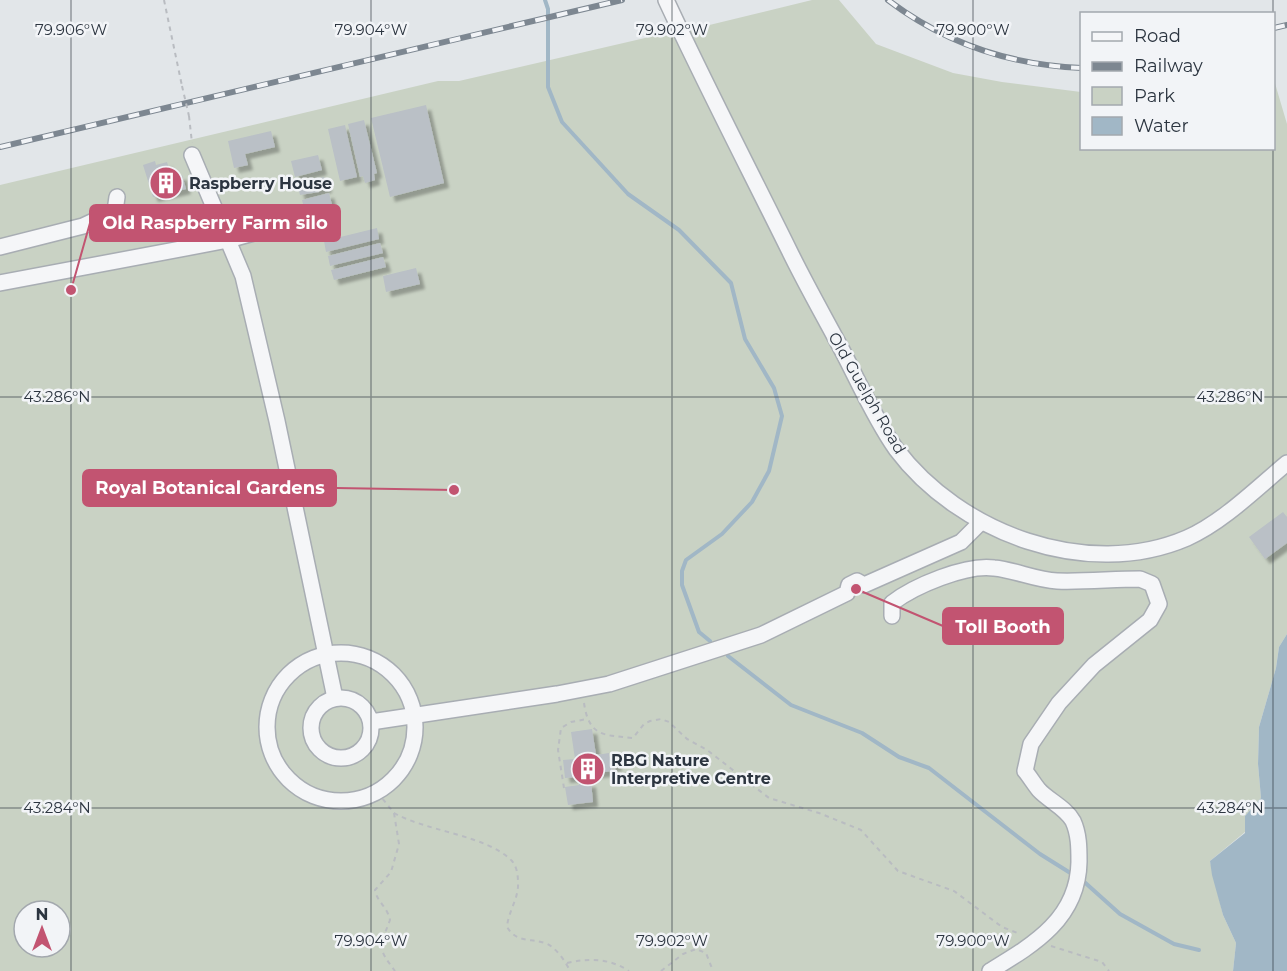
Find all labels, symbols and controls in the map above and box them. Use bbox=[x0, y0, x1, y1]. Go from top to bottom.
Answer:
legend bbox=[1080, 12, 1275, 150]
text: 79.906°W bbox=[35, 20, 107, 39]
text: 79.904°W bbox=[335, 20, 408, 39]
text: 79.902°W bbox=[636, 20, 708, 39]
text: 79.900°W bbox=[936, 20, 1010, 39]
text: Road bbox=[1134, 25, 1181, 47]
text: Railway bbox=[1134, 55, 1203, 77]
text: Park bbox=[1134, 85, 1175, 107]
text: Water bbox=[1134, 115, 1189, 137]
building icon: Raspberry House bbox=[148, 165, 184, 201]
place label: Raspberry House bbox=[189, 174, 332, 193]
callout: Old Raspberry Farm silo bbox=[90, 205, 340, 241]
text: Old Raspberry Farm silo bbox=[102, 212, 328, 234]
street label: Old Guelph Road bbox=[824, 329, 910, 457]
text: 43.286°N bbox=[24, 387, 90, 406]
text: 43.286°N bbox=[1197, 387, 1263, 406]
callout: Royal Botanical Gardens bbox=[83, 470, 336, 506]
text: Royal Botanical Gardens bbox=[95, 477, 325, 499]
callout: Toll Booth bbox=[943, 608, 1063, 644]
text: Toll Booth bbox=[955, 616, 1051, 638]
building icon: RBG Nature Interpretive Centre bbox=[570, 751, 606, 787]
place label: RBG Nature Interpretive Centre bbox=[611, 751, 771, 788]
text: 43.284°N bbox=[23, 798, 91, 817]
text: 43.284°N bbox=[1196, 798, 1264, 817]
north arrow bbox=[12, 899, 72, 959]
text: N bbox=[36, 905, 48, 924]
text: 79.904°W bbox=[335, 931, 408, 950]
text: 79.902°W bbox=[636, 931, 708, 950]
text: 79.900°W bbox=[936, 931, 1010, 950]

